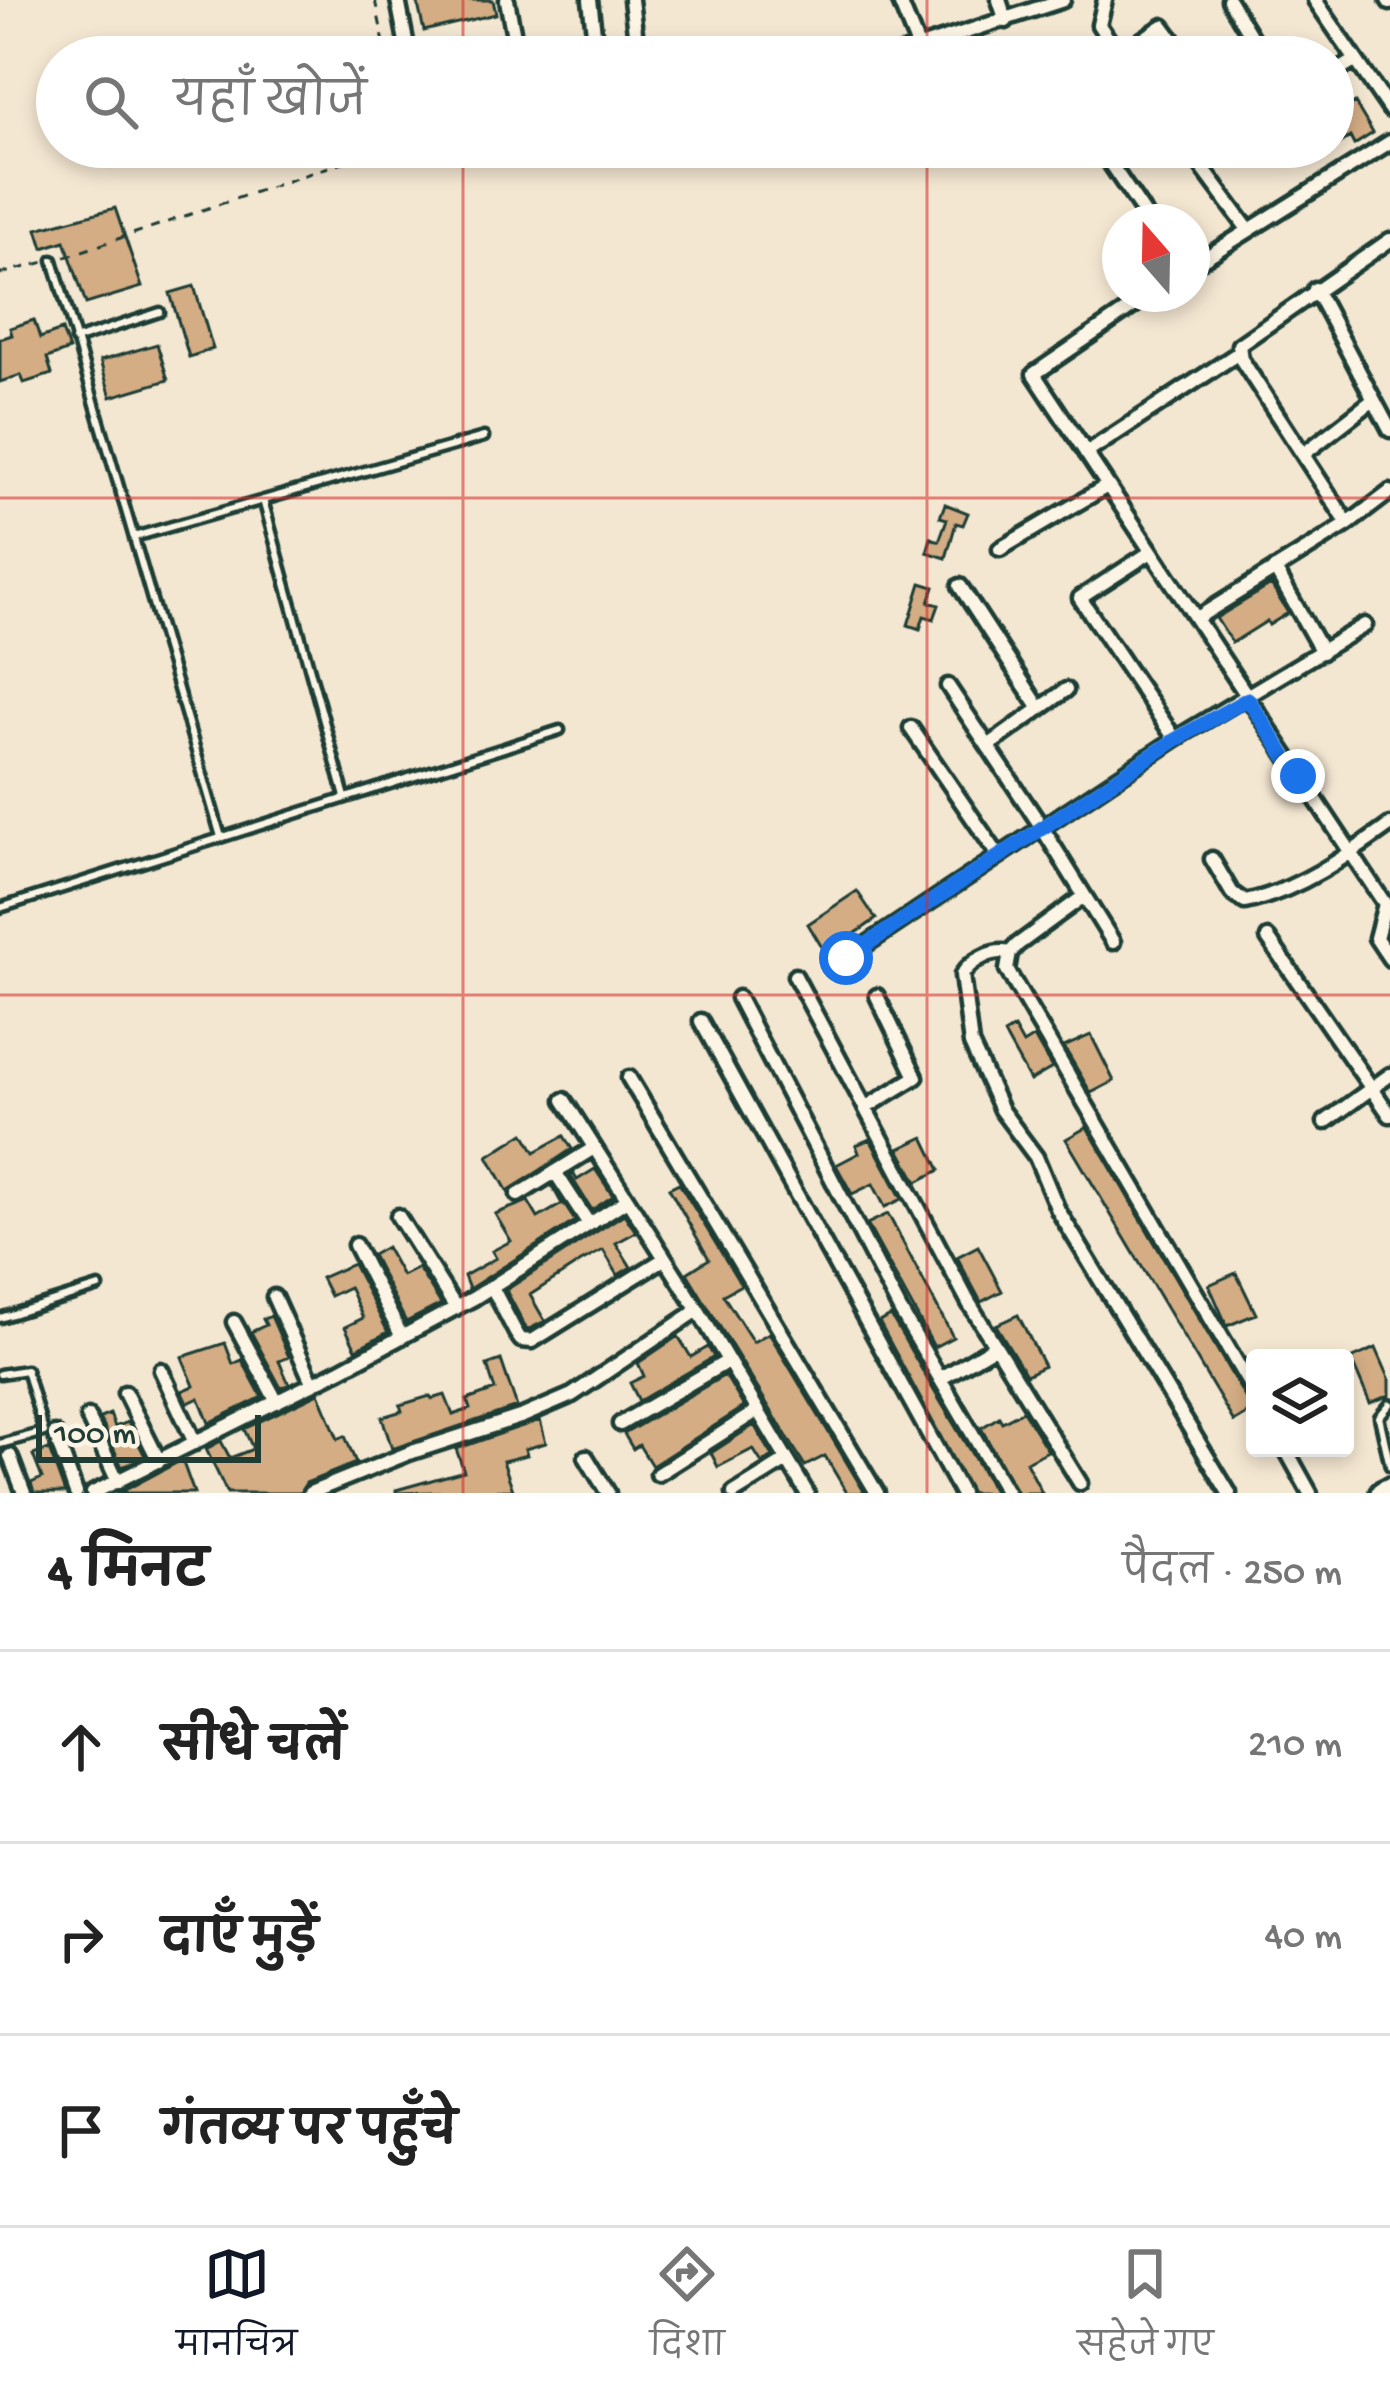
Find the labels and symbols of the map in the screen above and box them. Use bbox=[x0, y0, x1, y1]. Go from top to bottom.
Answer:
north arrow bbox=[1102, 204, 1210, 312]
route end bbox=[1271, 749, 1325, 803]
route start bbox=[819, 931, 873, 985]
scale bar bbox=[36, 1409, 261, 1462]

